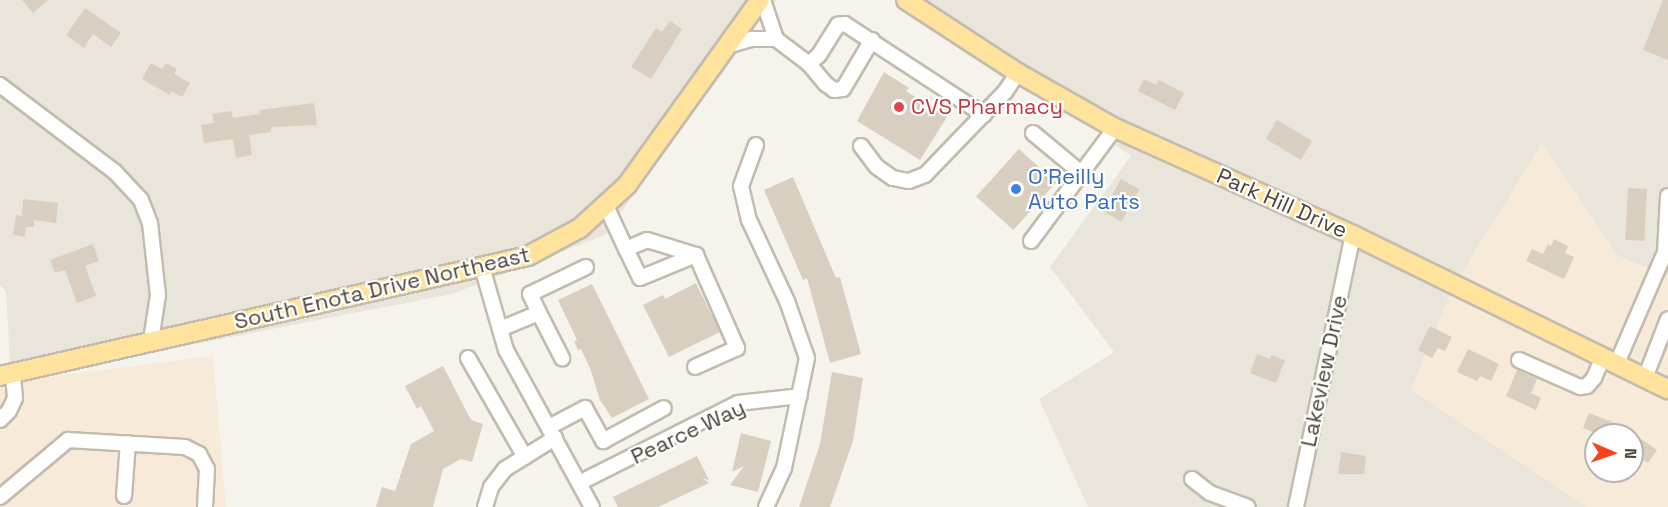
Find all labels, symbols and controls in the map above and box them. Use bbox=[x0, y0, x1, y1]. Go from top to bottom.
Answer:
place label: CVS Pharmacy bbox=[911, 94, 1063, 120]
marker: CVS Pharmacy bbox=[892, 100, 906, 114]
street label: Park Hill Drive bbox=[1213, 162, 1351, 244]
place label: O'Reilly Auto Parts bbox=[1028, 163, 1140, 214]
marker: O'Reilly Auto Parts bbox=[1009, 182, 1023, 196]
street label: South Enota Drive Northeast bbox=[232, 241, 532, 335]
street label: Lakeview Drive bbox=[1295, 293, 1353, 449]
street label: Pearce Way bbox=[627, 394, 749, 470]
north arrow bbox=[1584, 423, 1644, 483]
text: N bbox=[1620, 448, 1641, 459]

